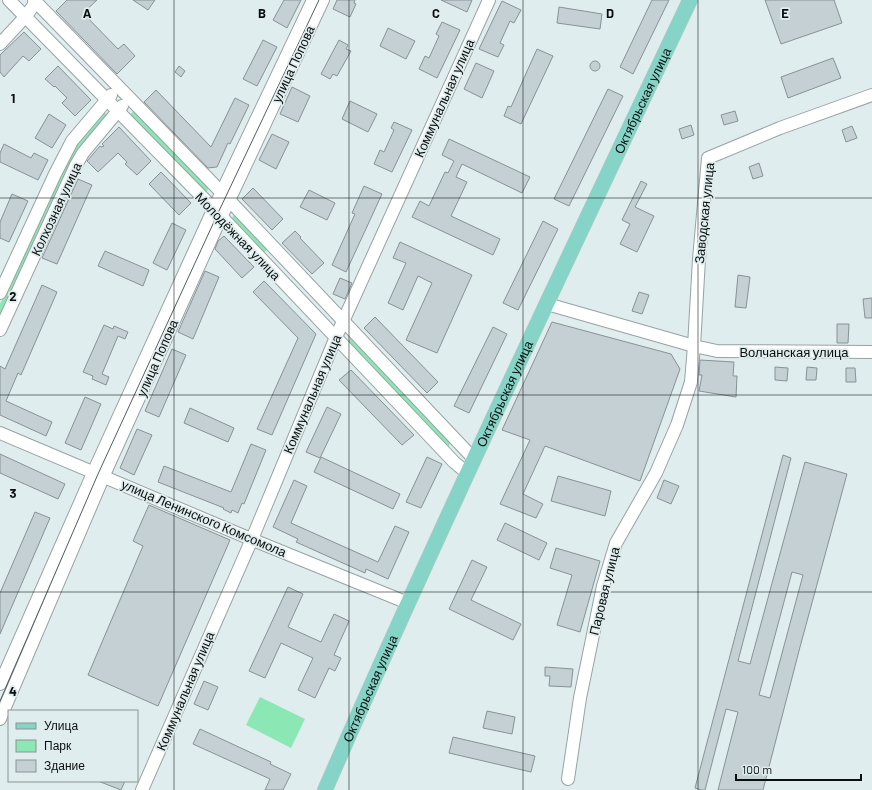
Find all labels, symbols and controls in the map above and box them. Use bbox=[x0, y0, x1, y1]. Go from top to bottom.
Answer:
text: A bbox=[83, 5, 92, 21]
text: B bbox=[258, 5, 266, 21]
text: C bbox=[432, 5, 440, 21]
text: D bbox=[606, 5, 614, 21]
text: E bbox=[781, 5, 789, 21]
street label: улица Попова bbox=[268, 22, 318, 105]
street label: Коммунальная улица bbox=[411, 36, 478, 160]
street label: Октябрьская улица bbox=[610, 44, 675, 156]
text: 1 bbox=[11, 90, 15, 106]
street label: Колхозная улица bbox=[27, 159, 85, 258]
street label: Заводская улица bbox=[691, 161, 717, 264]
street label: Молодёжная улица bbox=[192, 189, 285, 284]
text: 2 bbox=[9, 288, 17, 304]
street label: улица Попова bbox=[133, 316, 182, 399]
street label: Коммунальная улица bbox=[280, 331, 345, 456]
street label: Октябрьская улица bbox=[473, 337, 536, 450]
street label: Волчанская улица bbox=[739, 344, 849, 360]
street label: улица Ленинского Комсомола bbox=[119, 476, 290, 560]
text: 3 bbox=[9, 485, 17, 501]
street label: Паровая улица bbox=[585, 544, 623, 637]
street label: Коммунальная улица bbox=[153, 628, 218, 753]
street label: Октябрьская улица bbox=[339, 632, 401, 745]
text: 4 bbox=[9, 683, 17, 699]
legend bbox=[8, 710, 138, 782]
text: Улица bbox=[44, 718, 78, 733]
text: Парк bbox=[44, 738, 72, 753]
scale bar bbox=[736, 756, 861, 782]
text: Здание bbox=[44, 758, 85, 773]
text: 100 m bbox=[742, 762, 772, 776]

